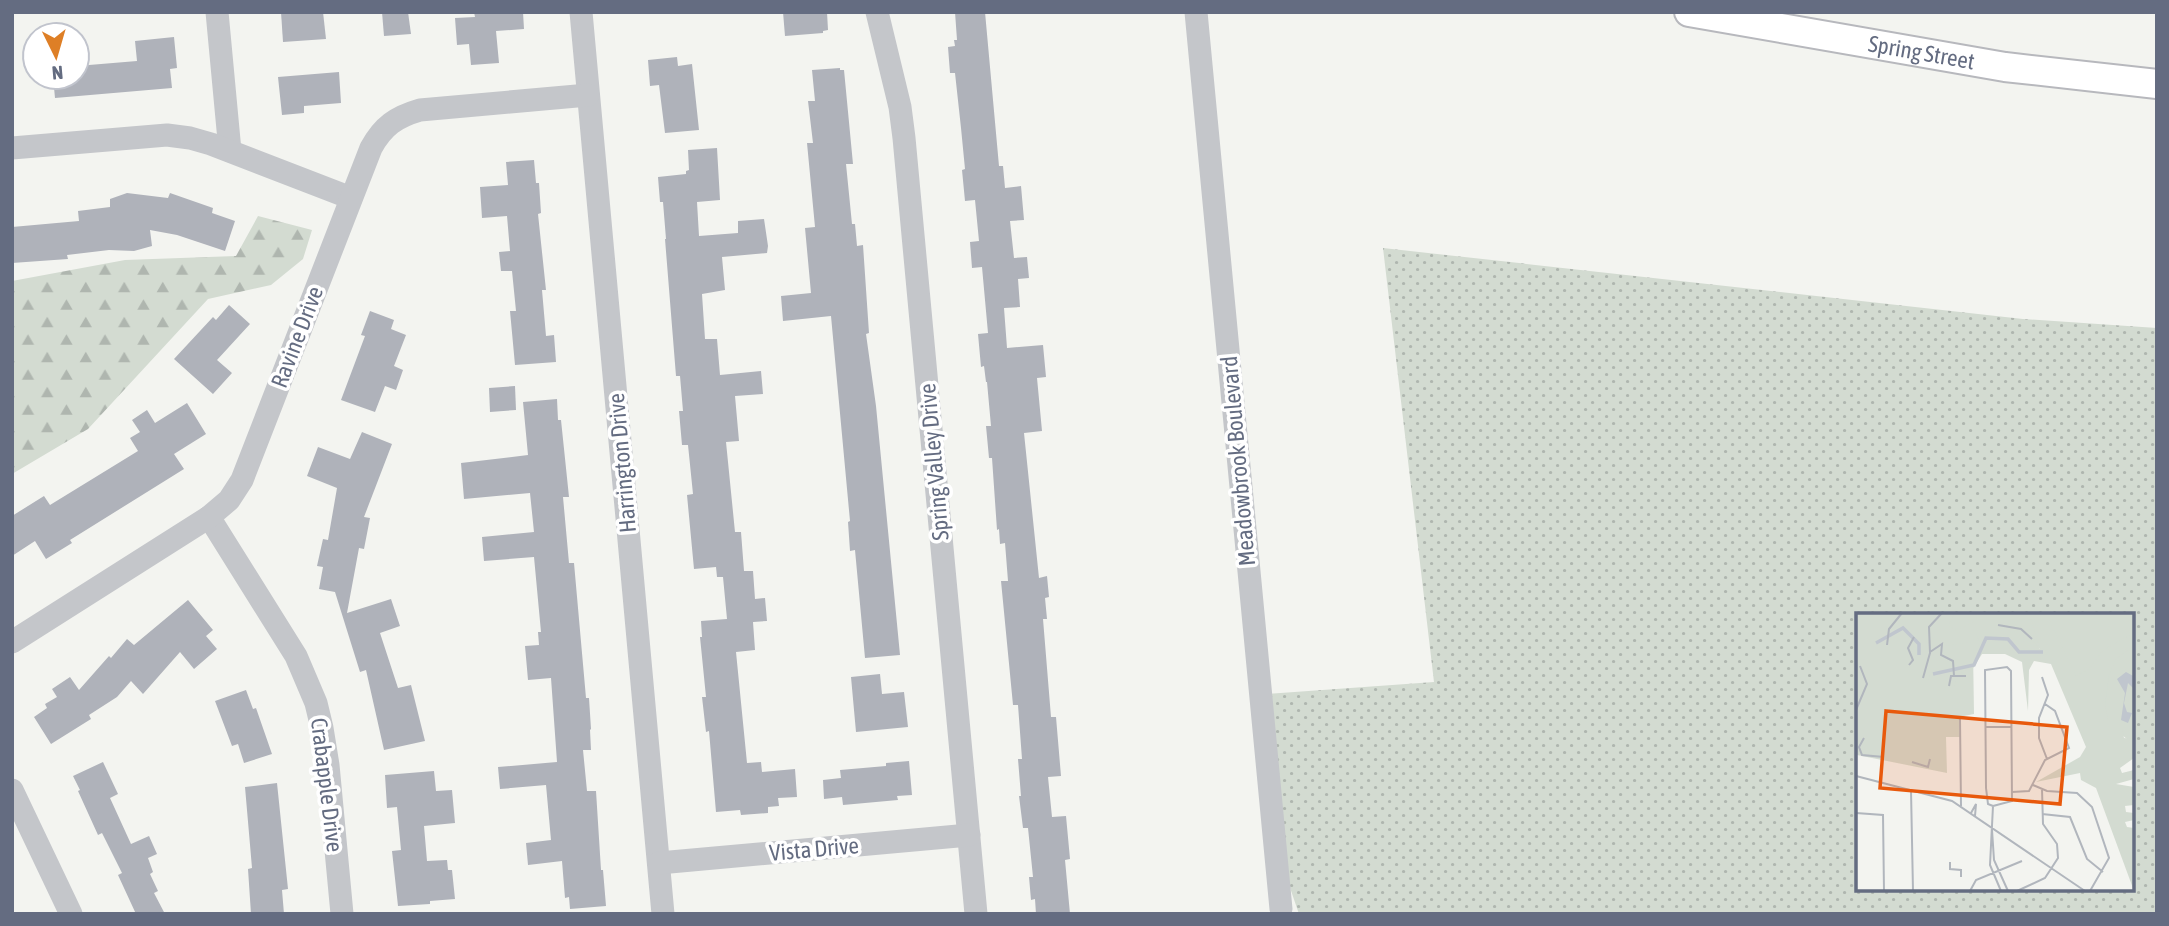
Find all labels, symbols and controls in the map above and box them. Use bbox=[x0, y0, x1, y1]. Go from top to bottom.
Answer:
north arrow bbox=[21, 21, 91, 91]
street label: Spring Street bbox=[1866, 30, 1977, 74]
text: N bbox=[51, 61, 64, 84]
street label: Ravine Drive bbox=[266, 283, 328, 391]
street label: Meadowbrook Boulevard bbox=[1216, 355, 1260, 567]
street label: Spring Valley Drive bbox=[914, 382, 954, 542]
street label: Harrington Drive bbox=[603, 392, 641, 534]
inset map bbox=[1856, 613, 2134, 891]
street label: Crabapple Drive bbox=[306, 716, 348, 854]
street label: Vista Drive bbox=[768, 832, 860, 866]

